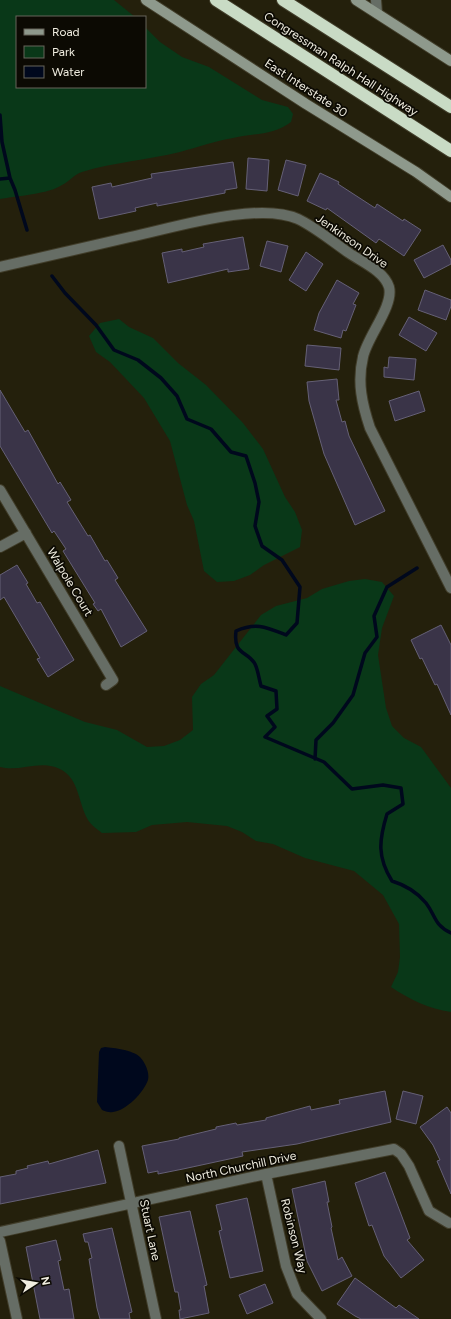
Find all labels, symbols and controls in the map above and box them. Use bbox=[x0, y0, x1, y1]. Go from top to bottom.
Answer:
street label: Congressman Ralph Hall Highway bbox=[261, 9, 421, 119]
legend bbox=[16, 16, 146, 88]
text: Road bbox=[52, 25, 80, 39]
text: Park bbox=[52, 45, 75, 59]
street label: East Interstate 30 bbox=[262, 56, 350, 120]
text: Water bbox=[52, 65, 84, 79]
street label: Jenkinson Drive bbox=[313, 211, 391, 271]
street label: Walpole Court bbox=[44, 545, 96, 619]
street label: North Churchill Drive bbox=[184, 1148, 298, 1186]
street label: Robinson Way bbox=[278, 1197, 310, 1276]
street label: Stuart Lane bbox=[137, 1198, 163, 1262]
north arrow bbox=[16, 1263, 56, 1303]
text: N bbox=[38, 1276, 53, 1287]

